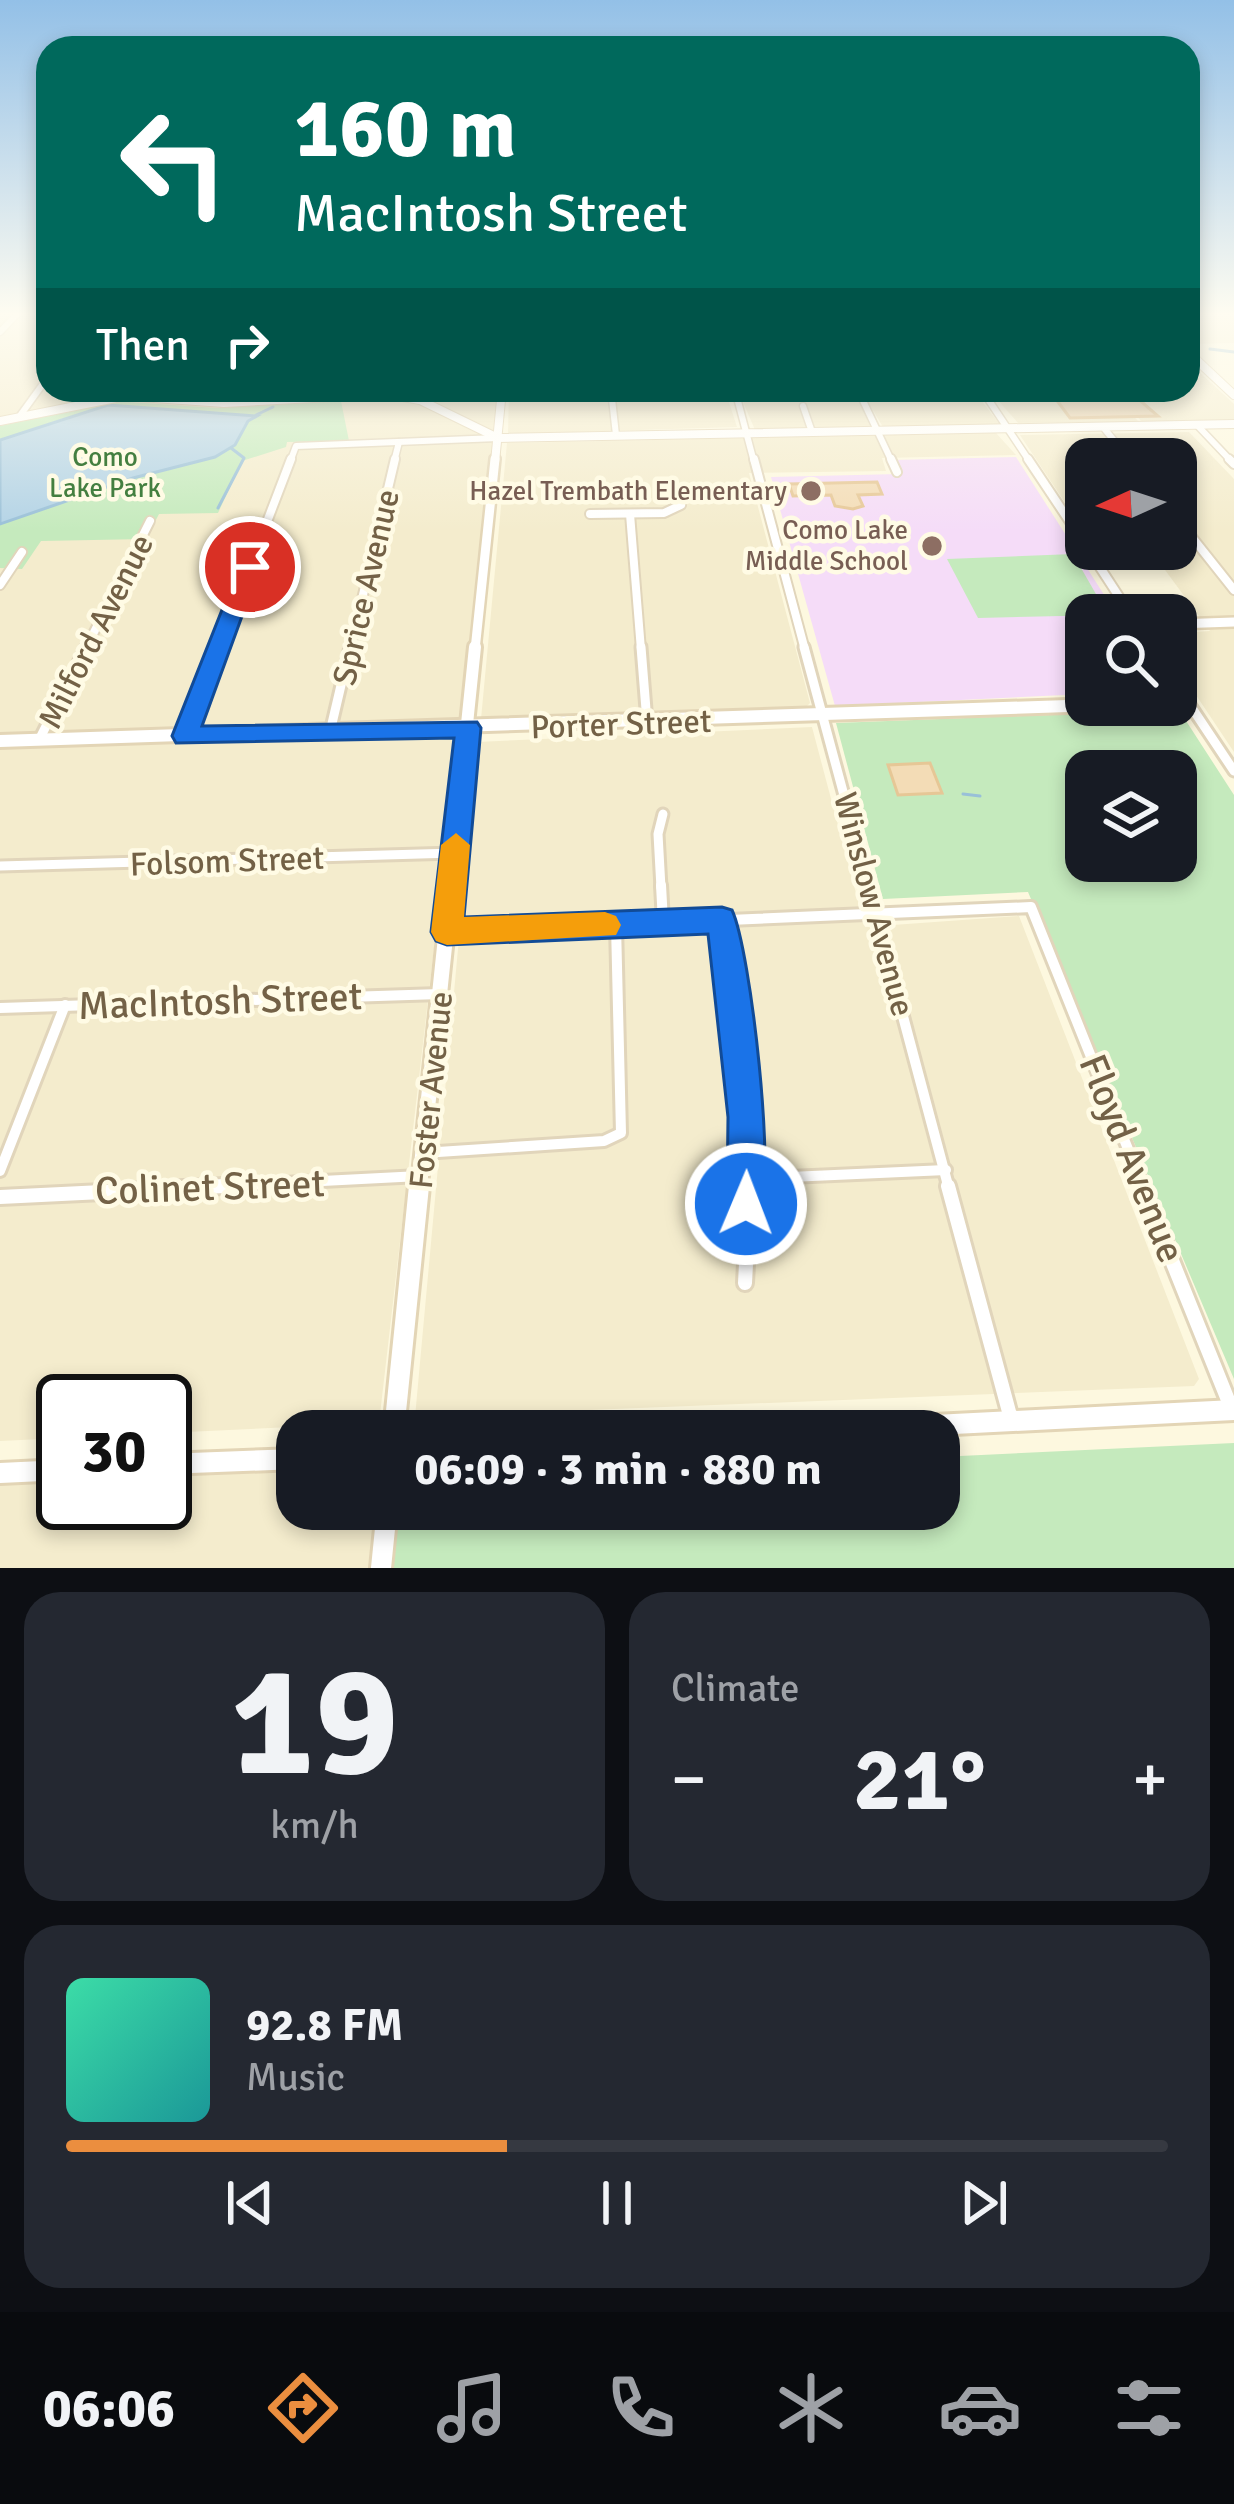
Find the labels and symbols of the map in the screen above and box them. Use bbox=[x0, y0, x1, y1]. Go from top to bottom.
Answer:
north arrow bbox=[1065, 438, 1197, 570]
park label: Como Lake Park bbox=[49, 441, 161, 505]
place label: Hazel Trembath Elementary bbox=[469, 475, 787, 508]
marker: Hazel Trembath Elementary bbox=[798, 478, 824, 504]
street label: Sprice Avenue bbox=[324, 485, 409, 689]
place label: Como Lake Middle School bbox=[745, 514, 908, 578]
pin bbox=[199, 516, 301, 618]
street label: Milford Avenue bbox=[30, 528, 163, 736]
marker: Como Lake Middle School bbox=[919, 533, 945, 559]
street label: Porter Street bbox=[530, 701, 712, 748]
street label: Winslow Avenue bbox=[824, 788, 923, 1021]
street label: Folsom Street bbox=[129, 838, 325, 885]
street label: MacIntosh Street bbox=[77, 972, 363, 1030]
street label: Foster Avenue bbox=[401, 989, 462, 1191]
street label: Floyd Avenue bbox=[1069, 1047, 1196, 1269]
position arrow bbox=[683, 1141, 809, 1267]
street label: Colinet Street bbox=[94, 1159, 326, 1215]
speed limit sign: 30 bbox=[36, 1374, 192, 1530]

